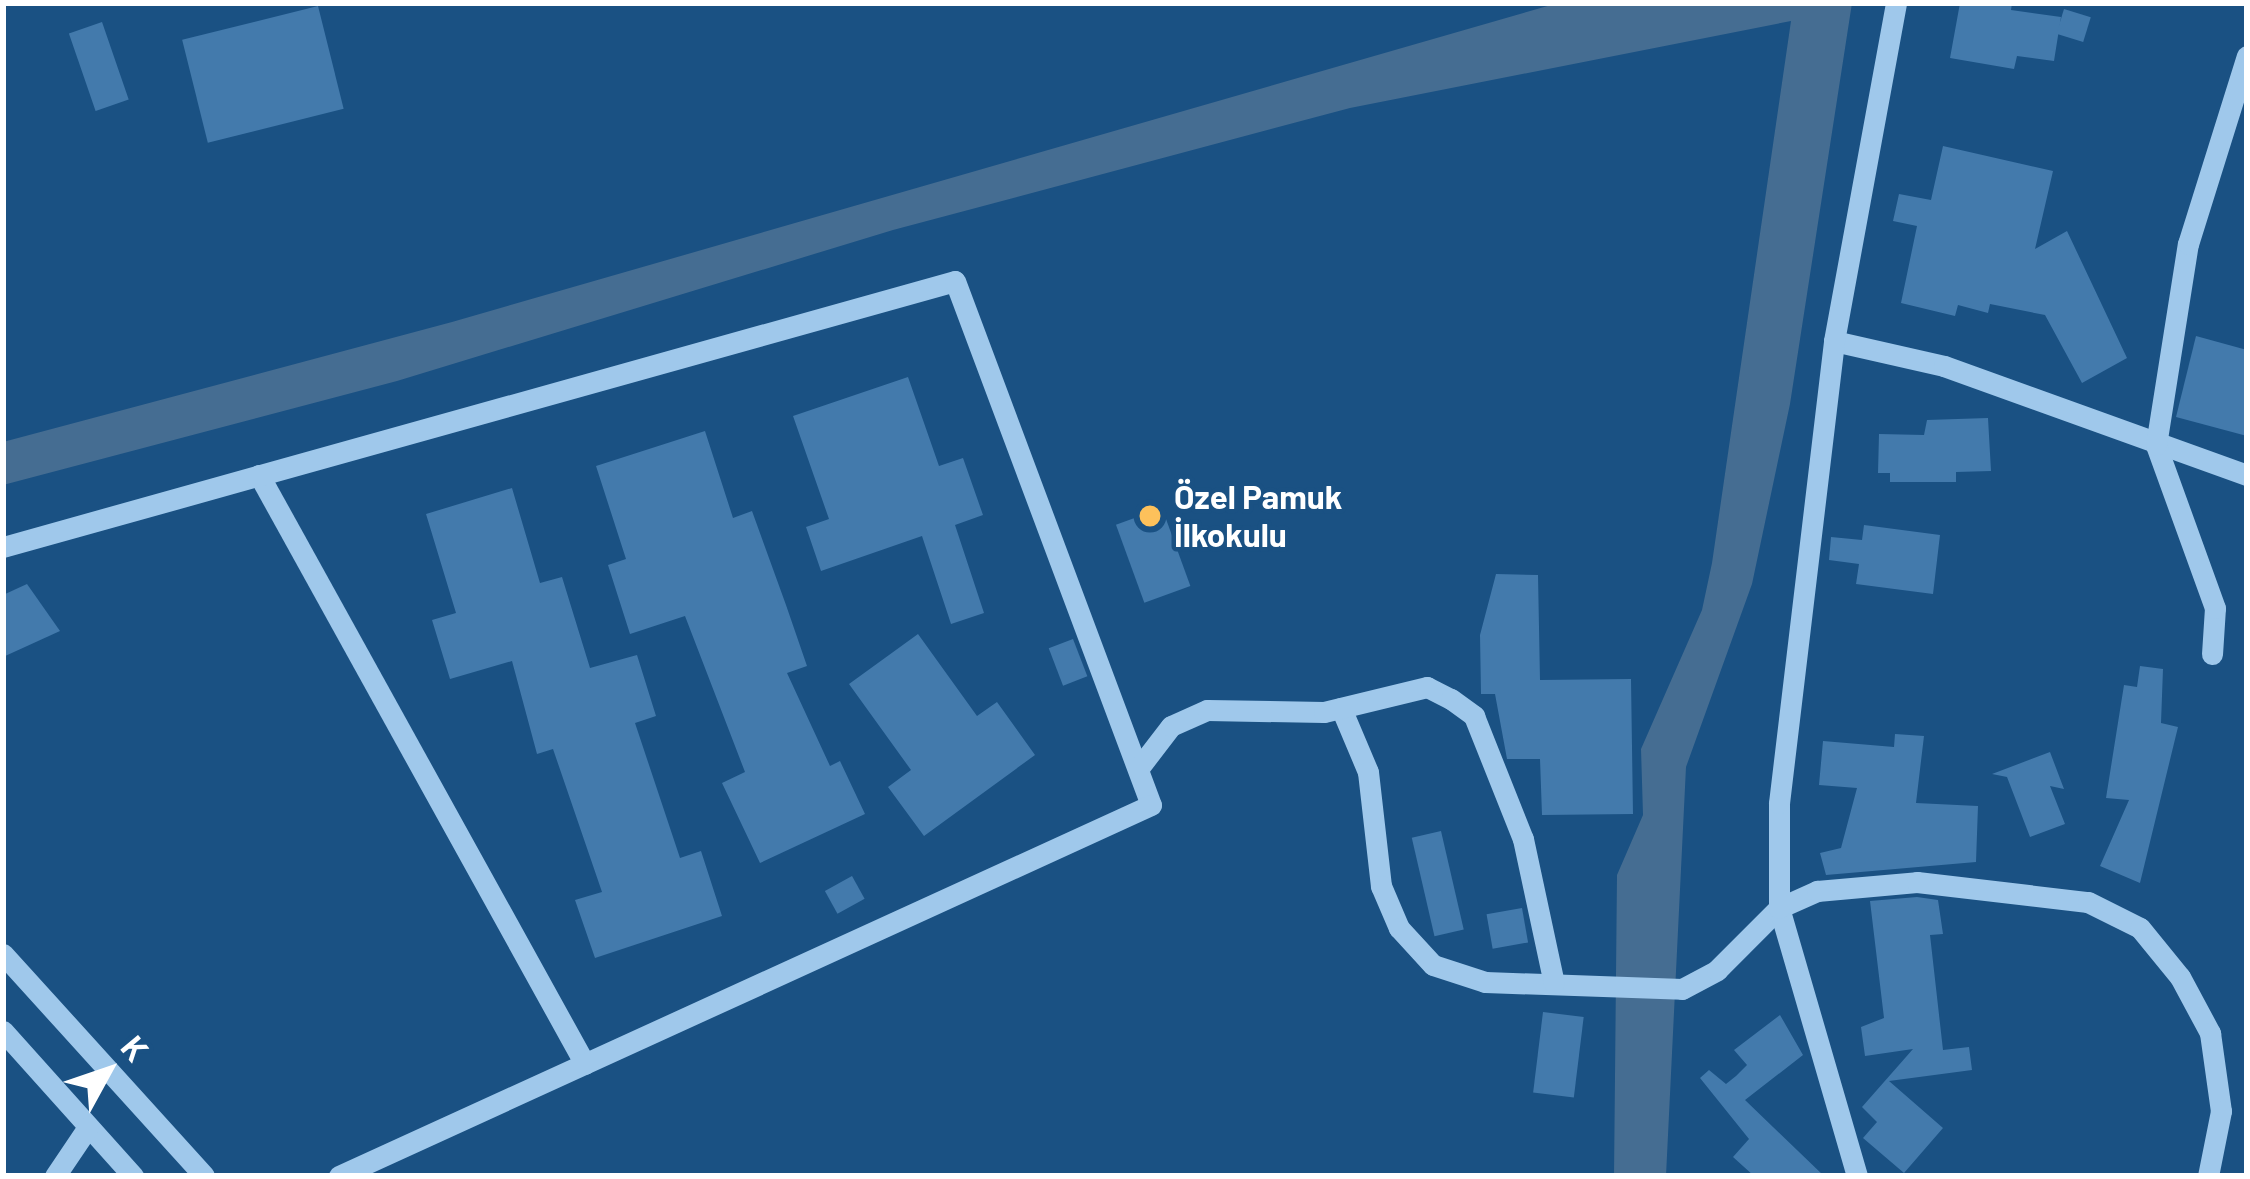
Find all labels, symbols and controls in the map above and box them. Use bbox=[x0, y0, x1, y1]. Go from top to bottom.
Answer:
place label: Özel Pamuk İlkokulu bbox=[1174, 477, 1342, 555]
marker: Özel Pamuk İlkokulu bbox=[1137, 503, 1163, 529]
north arrow bbox=[48, 1011, 168, 1131]
text: K bbox=[114, 1027, 158, 1069]

